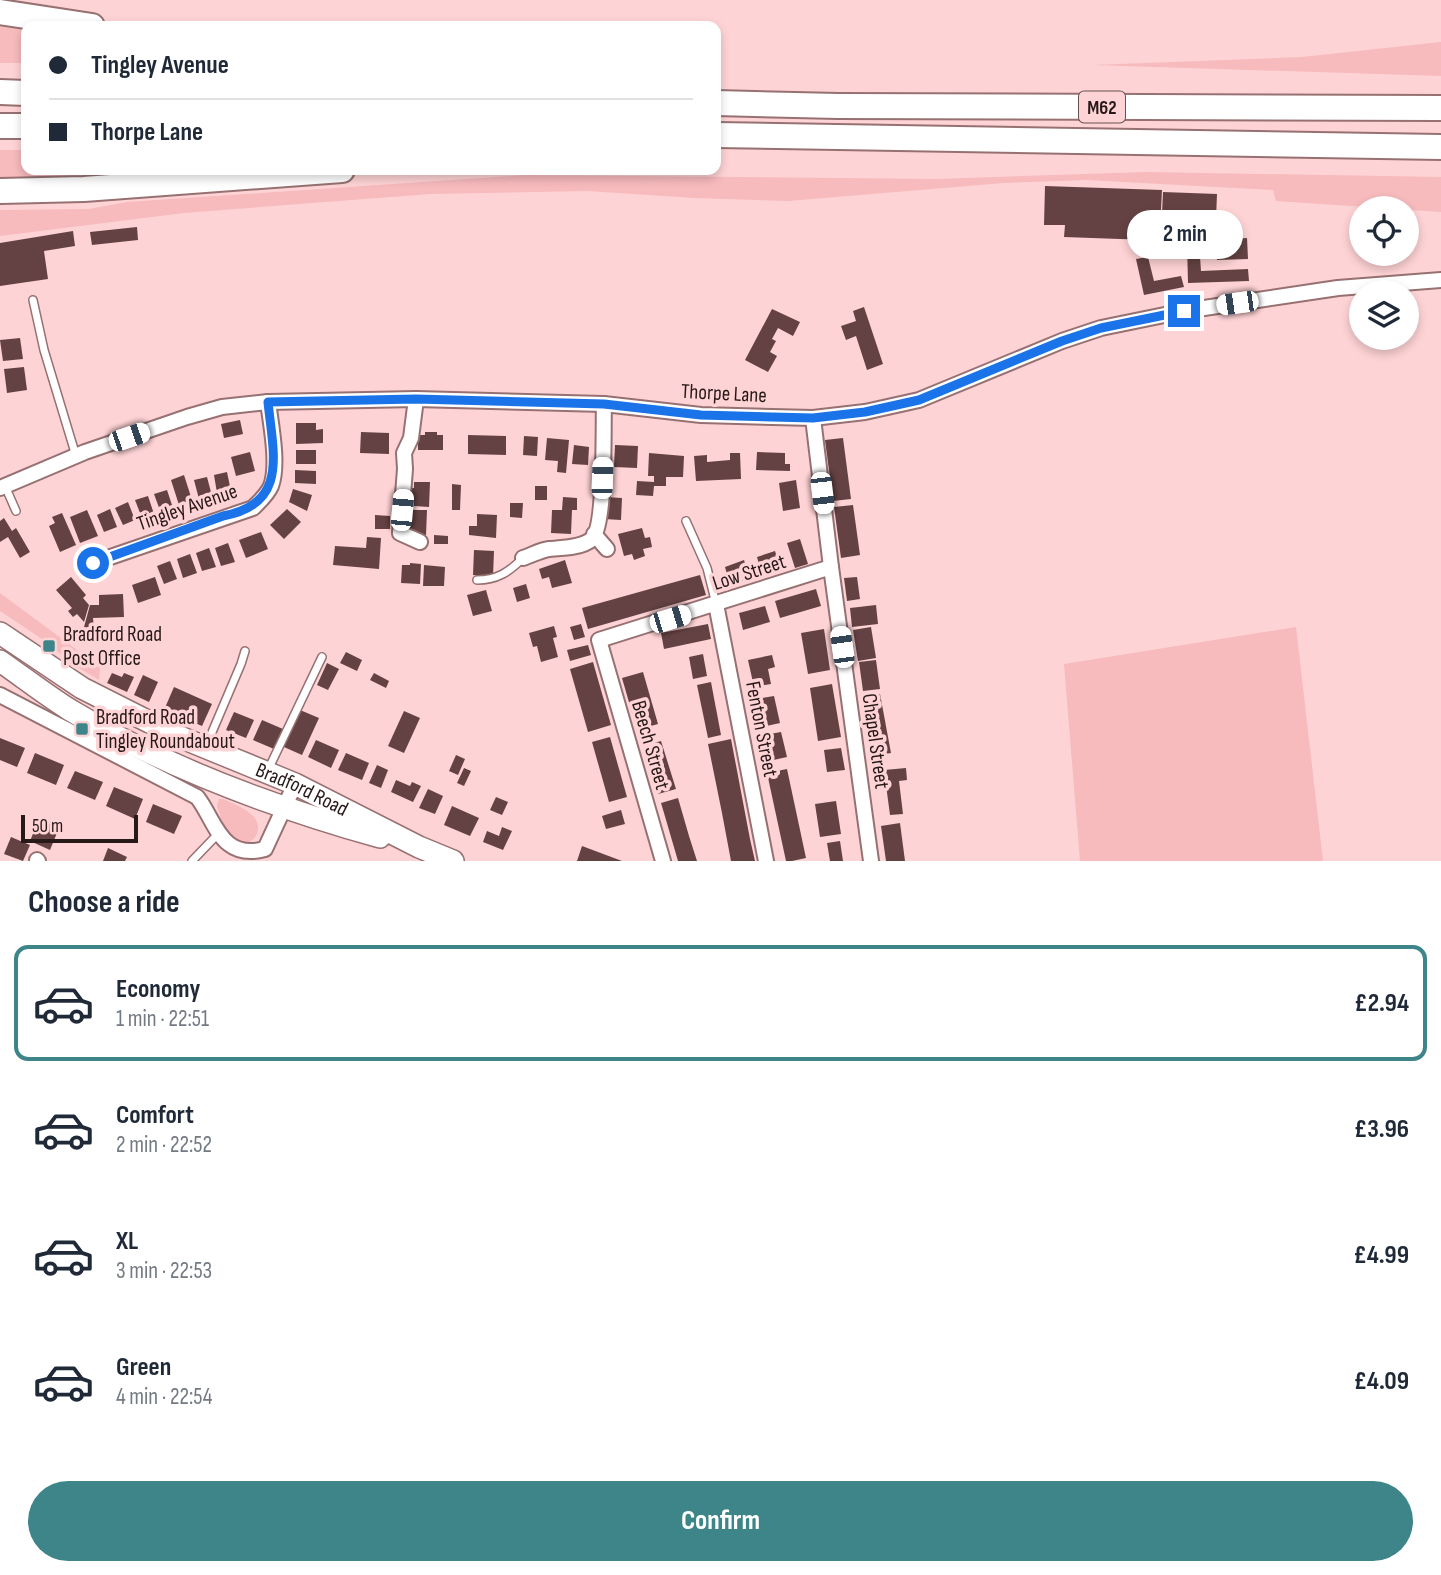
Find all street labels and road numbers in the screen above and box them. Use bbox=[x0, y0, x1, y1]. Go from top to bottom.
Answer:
road number: M62 bbox=[1079, 92, 1125, 122]
street label: Thorpe Lane bbox=[680, 379, 767, 408]
street label: Tingley Avenue bbox=[134, 479, 241, 536]
street label: Low Street bbox=[709, 549, 789, 596]
street label: Fenton Street bbox=[740, 679, 783, 779]
street label: Chapel Street bbox=[856, 692, 895, 790]
street label: Beech Street bbox=[626, 698, 675, 792]
street label: Bradford Road bbox=[252, 757, 352, 822]

